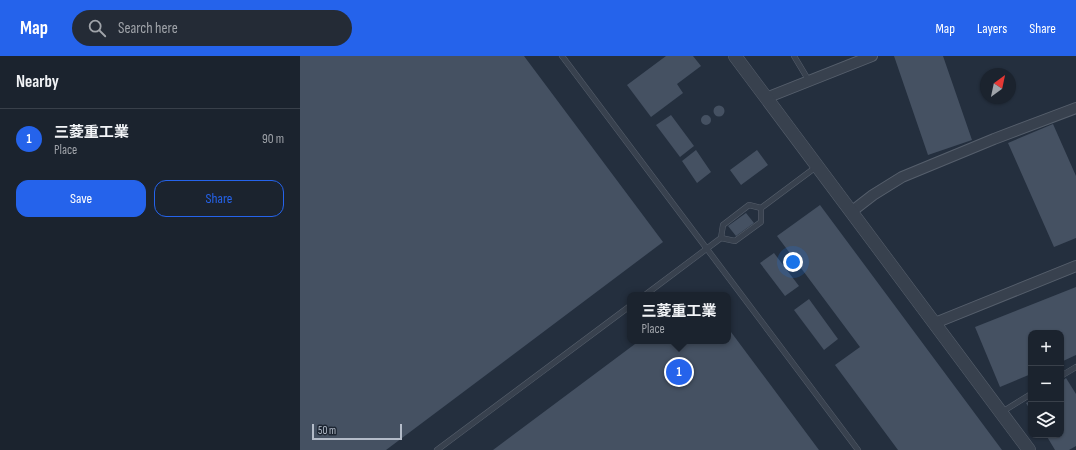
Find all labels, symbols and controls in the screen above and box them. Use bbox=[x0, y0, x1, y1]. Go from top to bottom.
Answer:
search box bbox=[72, 10, 352, 46]
text: Map bbox=[20, 17, 48, 40]
icon: search bbox=[86, 17, 108, 39]
text: Search here bbox=[118, 19, 178, 38]
text: Map bbox=[935, 20, 955, 37]
text: Layers bbox=[977, 20, 1007, 37]
text: Share bbox=[1029, 20, 1056, 37]
north arrow bbox=[980, 68, 1016, 104]
text: Nearby bbox=[16, 72, 59, 92]
text: 三菱重工業 bbox=[54, 123, 129, 142]
text: 1 bbox=[26, 131, 32, 147]
text: 90 m bbox=[262, 131, 284, 147]
text: Place bbox=[54, 142, 77, 158]
button: Save bbox=[16, 180, 146, 217]
button: Share bbox=[154, 180, 284, 217]
your location bbox=[783, 252, 803, 272]
popup bbox=[627, 292, 731, 344]
text: 三菱重工業 bbox=[641, 302, 717, 321]
text: Place bbox=[641, 321, 665, 337]
map controls bbox=[1028, 330, 1064, 438]
button: + bbox=[1028, 330, 1064, 366]
pin: 1 bbox=[666, 357, 692, 387]
button: − bbox=[1028, 366, 1064, 402]
button: layers bbox=[1028, 402, 1064, 438]
scale bar bbox=[312, 422, 402, 441]
text: 50 m bbox=[318, 424, 336, 437]

